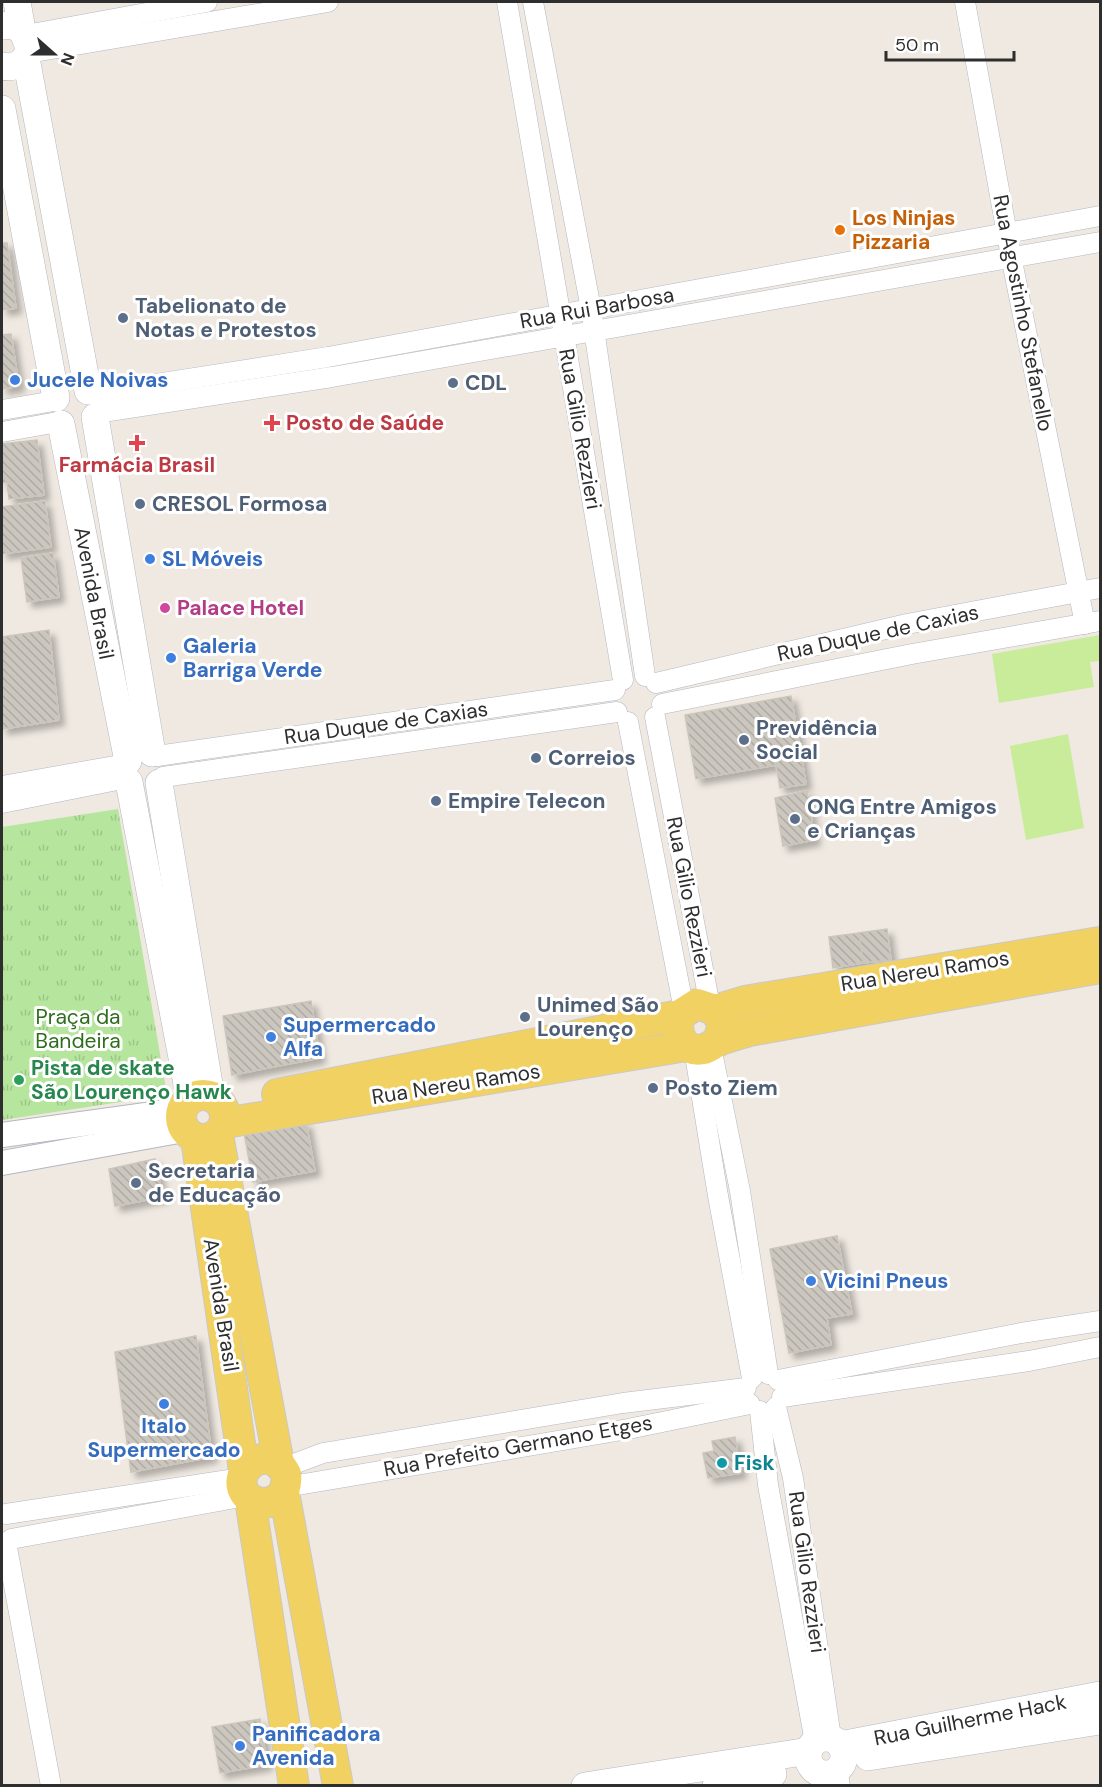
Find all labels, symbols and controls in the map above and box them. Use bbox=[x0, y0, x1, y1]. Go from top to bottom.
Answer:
north arrow bbox=[24, 24, 84, 84]
scale bar bbox=[886, 24, 1014, 62]
text: 50 m bbox=[895, 33, 939, 57]
text: N bbox=[56, 50, 79, 68]
street label: Rua Agostinho Stefanello bbox=[986, 192, 1060, 434]
place label: Los Ninjas Pizzaria bbox=[852, 204, 955, 256]
marker: Los Ninjas Pizzaria bbox=[833, 223, 847, 237]
street label: Rua Rui Barbosa bbox=[518, 281, 676, 335]
place label: Tabelionato de Notas e Protestos bbox=[135, 292, 317, 344]
marker: Tabelionato de Notas e Protestos bbox=[116, 311, 130, 325]
street label: Rua Gilio Rezzieri bbox=[552, 346, 608, 512]
place label: Jucele Noivas bbox=[27, 366, 168, 394]
place label: CDL bbox=[465, 369, 507, 397]
marker: Jucele Noivas bbox=[8, 373, 22, 387]
marker: CDL bbox=[446, 376, 460, 390]
place label: Posto de Saúde bbox=[286, 409, 444, 437]
marker: Posto de Saúde bbox=[263, 414, 281, 432]
marker: Farmácia Brasil bbox=[130, 436, 144, 450]
place label: Farmácia Brasil bbox=[59, 451, 215, 479]
place label: CRESOL Formosa bbox=[152, 490, 327, 518]
marker: CRESOL Formosa bbox=[133, 497, 147, 511]
street label: Avenida Brasil bbox=[67, 524, 121, 662]
place label: SL Móveis bbox=[162, 545, 263, 573]
marker: SL Móveis bbox=[143, 552, 157, 566]
place label: Palace Hotel bbox=[177, 594, 304, 622]
street label: Rua Duque de Caxias bbox=[775, 598, 981, 668]
marker: Palace Hotel bbox=[158, 601, 172, 615]
place label: Galeria Barriga Verde bbox=[183, 632, 322, 684]
marker: Galeria Barriga Verde bbox=[164, 651, 178, 665]
street label: Rua Duque de Caxias bbox=[282, 695, 490, 751]
place label: Previdência Social bbox=[756, 714, 877, 766]
marker: Previdência Social bbox=[737, 733, 751, 747]
place label: Correios bbox=[548, 744, 636, 772]
marker: Correios bbox=[529, 751, 543, 765]
place label: Empire Telecon bbox=[448, 787, 606, 815]
place label: ONG Entre Amigos e Crianças bbox=[807, 793, 997, 845]
marker: Empire Telecon bbox=[429, 794, 443, 808]
marker: ONG Entre Amigos e Crianças bbox=[788, 812, 802, 826]
street label: Rua Gilio Rezzieri bbox=[660, 814, 718, 980]
street label: Rua Nereu Ramos bbox=[839, 944, 1011, 998]
place label: Unimed São Lourenço bbox=[537, 991, 659, 1043]
park label: Praça da Bandeira bbox=[35, 1003, 121, 1055]
marker: Unimed São Lourenço bbox=[518, 1010, 532, 1024]
place label: Supermercado Alfa bbox=[283, 1011, 436, 1063]
marker: Supermercado Alfa bbox=[264, 1030, 278, 1044]
place label: Pista de skate São Lourenço Hawk bbox=[31, 1054, 232, 1106]
street label: Rua Nereu Ramos bbox=[370, 1057, 542, 1111]
marker: Pista de skate São Lourenço Hawk bbox=[12, 1073, 26, 1087]
place label: Posto Ziem bbox=[665, 1074, 778, 1102]
marker: Posto Ziem bbox=[646, 1081, 660, 1095]
place label: Secretaria de Educação bbox=[148, 1157, 281, 1209]
marker: Secretaria de Educação bbox=[129, 1176, 143, 1190]
street label: Avenida Brasil bbox=[197, 1236, 245, 1374]
place label: Vicini Pneus bbox=[823, 1267, 948, 1295]
marker: Vicini Pneus bbox=[804, 1274, 818, 1288]
marker: Italo Supermercado bbox=[157, 1397, 171, 1411]
street label: Rua Prefeito Germano Etges bbox=[381, 1409, 655, 1483]
place label: Italo Supermercado bbox=[87, 1412, 241, 1464]
place label: Fisk bbox=[734, 1449, 775, 1477]
marker: Fisk bbox=[715, 1456, 729, 1470]
street label: Rua Gilio Rezzieri bbox=[782, 1489, 832, 1655]
street label: Rua Guilherme Hack bbox=[871, 1688, 1069, 1752]
place label: Panificadora Avenida bbox=[252, 1720, 381, 1772]
marker: Panificadora Avenida bbox=[233, 1739, 247, 1753]

